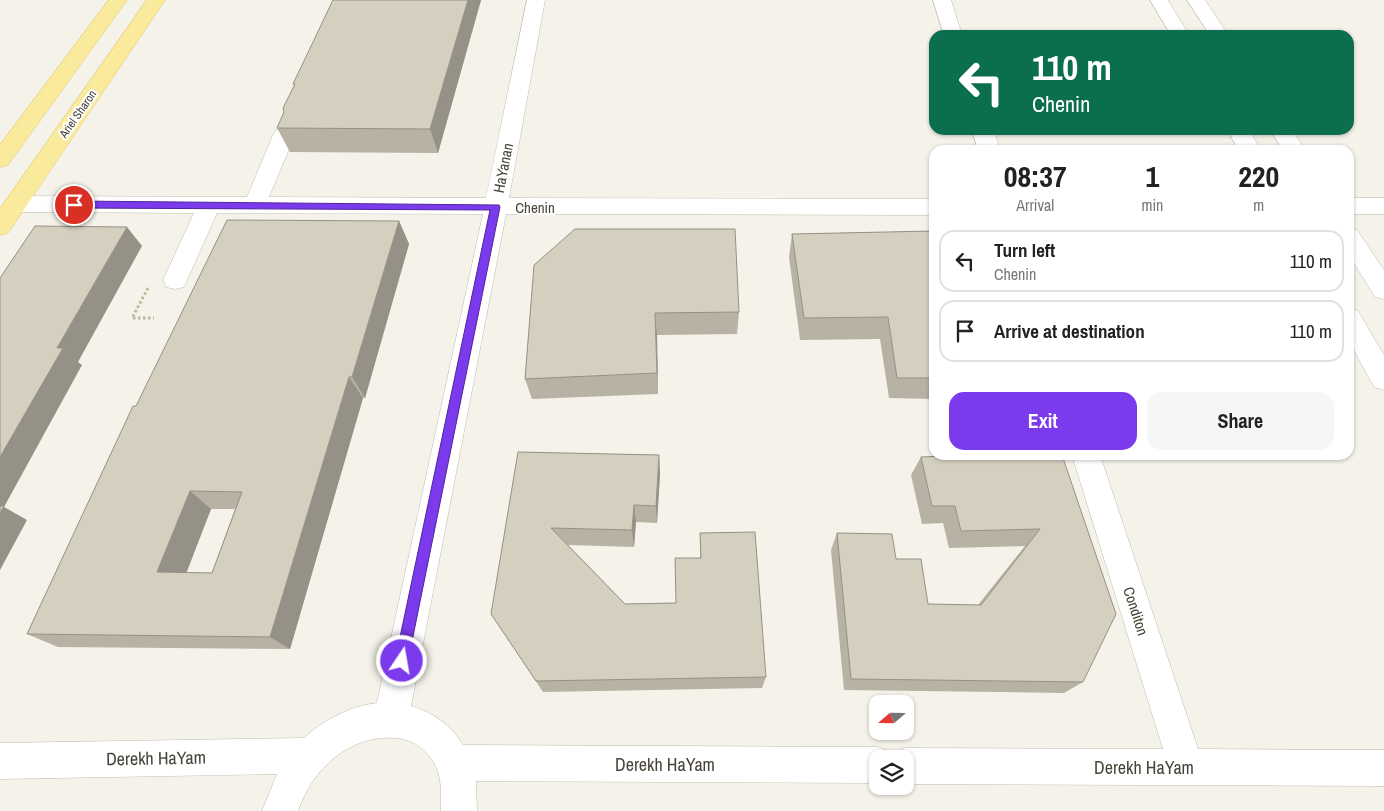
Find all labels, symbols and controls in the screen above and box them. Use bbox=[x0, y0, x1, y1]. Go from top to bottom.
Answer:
text: 110 m bbox=[1032, 44, 1112, 91]
icon: left bbox=[949, 50, 1014, 115]
street label: Ariel Sharon bbox=[55, 87, 100, 142]
text: Chenin bbox=[1032, 89, 1090, 119]
street label: HaYanan bbox=[488, 141, 518, 195]
text: 08:37 bbox=[1004, 156, 1067, 196]
text: 1 bbox=[1146, 156, 1159, 196]
text: 220 bbox=[1238, 156, 1279, 196]
pin bbox=[53, 184, 95, 226]
icon: arrive bbox=[60, 191, 88, 219]
text: Arrival bbox=[1016, 194, 1054, 216]
text: min bbox=[1141, 194, 1163, 216]
text: m bbox=[1253, 194, 1264, 216]
street label: Chenin bbox=[515, 197, 555, 218]
text: Turn left bbox=[994, 237, 1055, 263]
icon: left bbox=[951, 247, 979, 275]
text: 110 m bbox=[1290, 248, 1332, 274]
text: Chenin bbox=[994, 263, 1036, 285]
icon: arrive bbox=[951, 317, 979, 345]
text: Arrive at destination bbox=[994, 318, 1145, 344]
text: 110 m bbox=[1290, 318, 1332, 344]
button: Exit bbox=[949, 392, 1137, 450]
button: Share bbox=[1147, 392, 1334, 450]
street label: Conditon bbox=[1118, 584, 1154, 638]
position arrow bbox=[375, 634, 427, 686]
north arrow bbox=[869, 695, 914, 740]
map controls bbox=[869, 695, 914, 795]
street label: Derekh HaYam bbox=[106, 745, 206, 771]
button: layers bbox=[869, 750, 914, 795]
street label: Derekh HaYam bbox=[615, 752, 715, 777]
street label: Derekh HaYam bbox=[1094, 755, 1194, 780]

